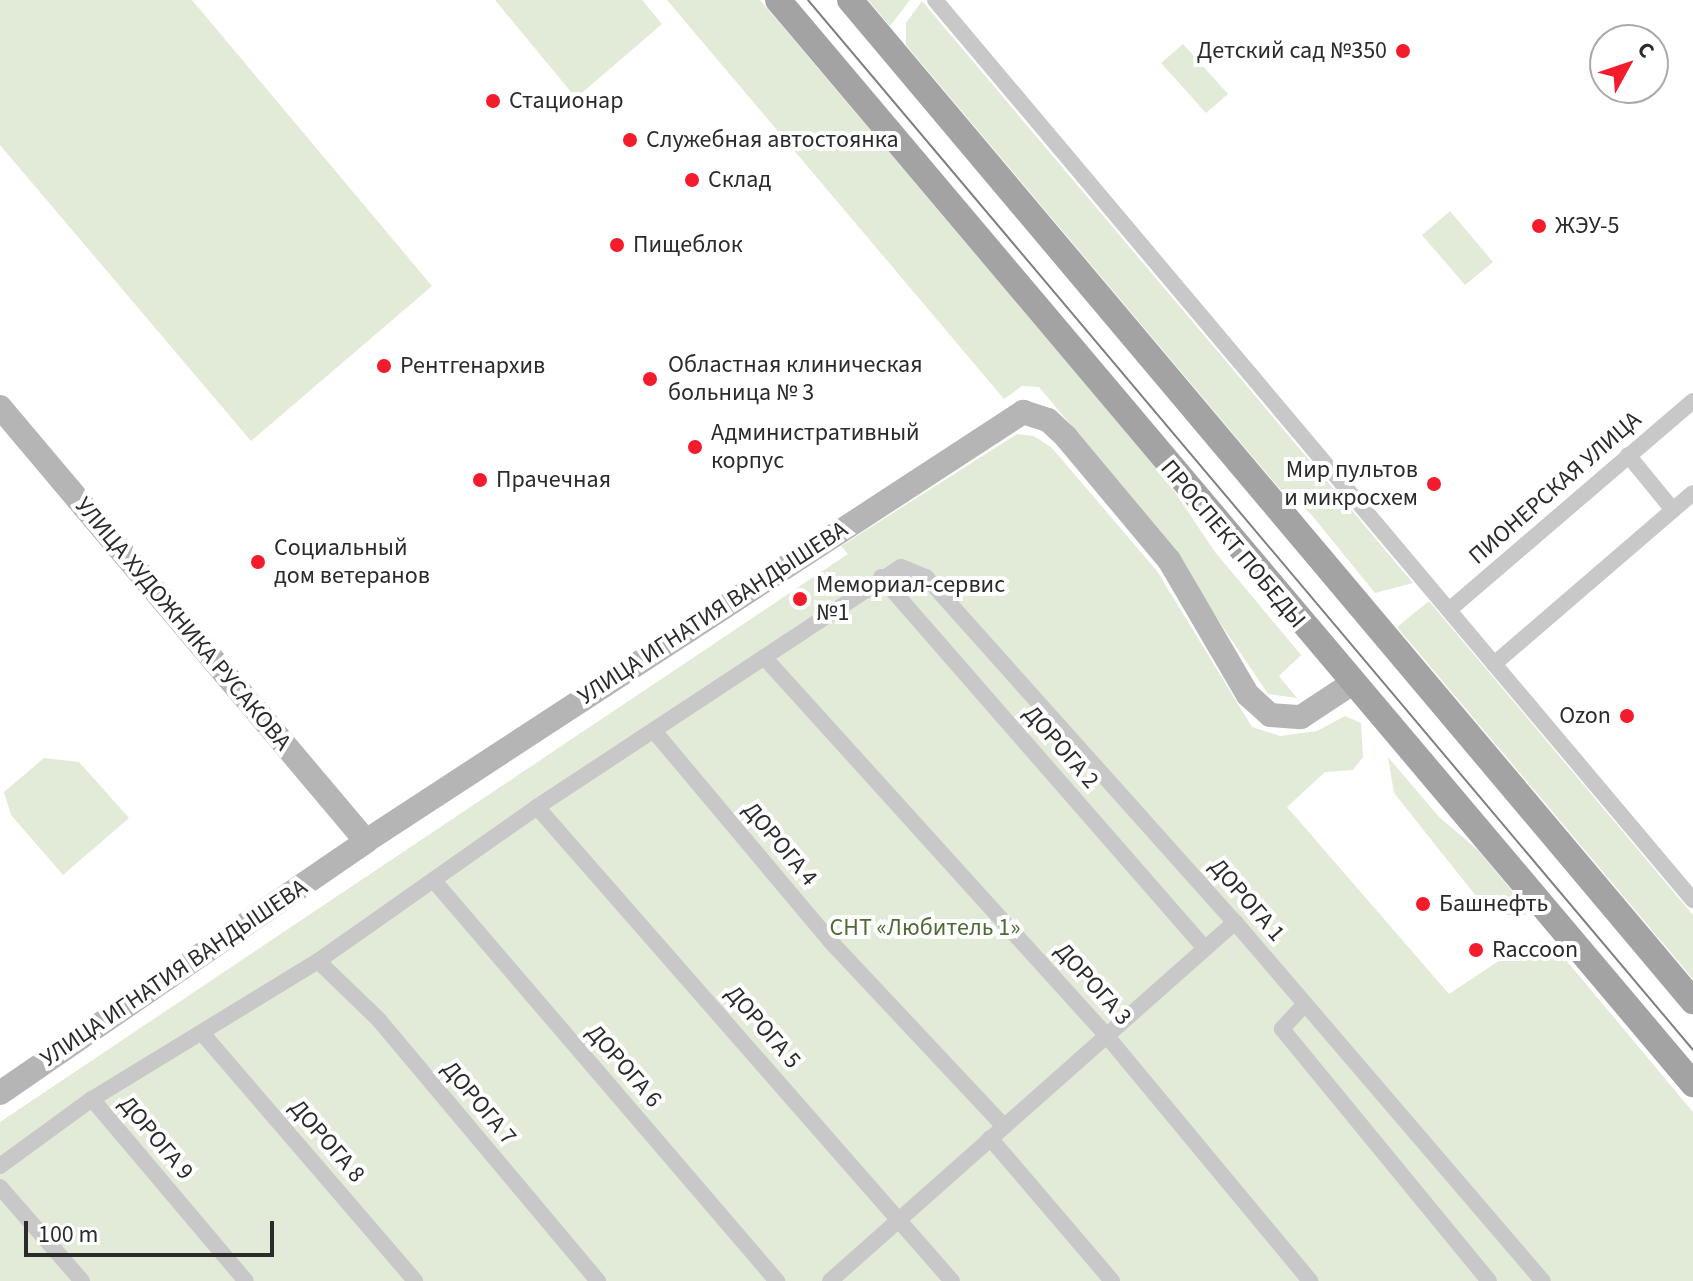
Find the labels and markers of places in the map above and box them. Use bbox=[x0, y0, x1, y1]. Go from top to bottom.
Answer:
place label: Детский сад №350 bbox=[1197, 37, 1387, 65]
marker: Детский сад №350 bbox=[1394, 42, 1412, 60]
place label: Стационар bbox=[509, 87, 624, 115]
marker: Стационар bbox=[484, 92, 502, 110]
place label: Служебная автостоянка bbox=[646, 126, 899, 154]
marker: Служебная автостоянка bbox=[621, 131, 639, 149]
place label: Склад bbox=[708, 166, 771, 194]
marker: Склад bbox=[683, 171, 701, 189]
place label: ЖЭУ-5 bbox=[1555, 212, 1619, 240]
marker: ЖЭУ-5 bbox=[1530, 217, 1548, 235]
place label: Пищеблок bbox=[633, 231, 743, 259]
marker: Пищеблок bbox=[608, 236, 626, 254]
place label: Областная клиническая больница № 3 bbox=[668, 351, 923, 407]
place label: Рентгенархив bbox=[400, 352, 545, 380]
marker: Рентгенархив bbox=[375, 357, 393, 375]
marker: Областная клиническая больница № 3 bbox=[639, 368, 661, 390]
place label: Административный корпус bbox=[711, 419, 920, 475]
marker: Административный корпус bbox=[686, 438, 704, 456]
place label: Мир пультов и микросхем bbox=[1284, 456, 1418, 512]
place label: Прачечная bbox=[496, 466, 611, 494]
marker: Прачечная bbox=[471, 471, 489, 489]
marker: Мир пультов и микросхем bbox=[1425, 475, 1443, 493]
place label: Социальный дом ветеранов bbox=[274, 534, 430, 590]
marker: Социальный дом ветеранов bbox=[249, 553, 267, 571]
place label: Мемориал-сервис №1 bbox=[816, 571, 1005, 627]
marker: Мемориал-сервис №1 bbox=[791, 590, 809, 608]
place label: Ozon bbox=[1559, 702, 1611, 730]
marker: Ozon bbox=[1618, 707, 1636, 725]
place label: Башнефть bbox=[1439, 890, 1548, 918]
marker: Башнефть bbox=[1414, 895, 1432, 913]
place label: Raсcoon bbox=[1492, 936, 1578, 964]
marker: Raсcoon bbox=[1467, 941, 1485, 959]

